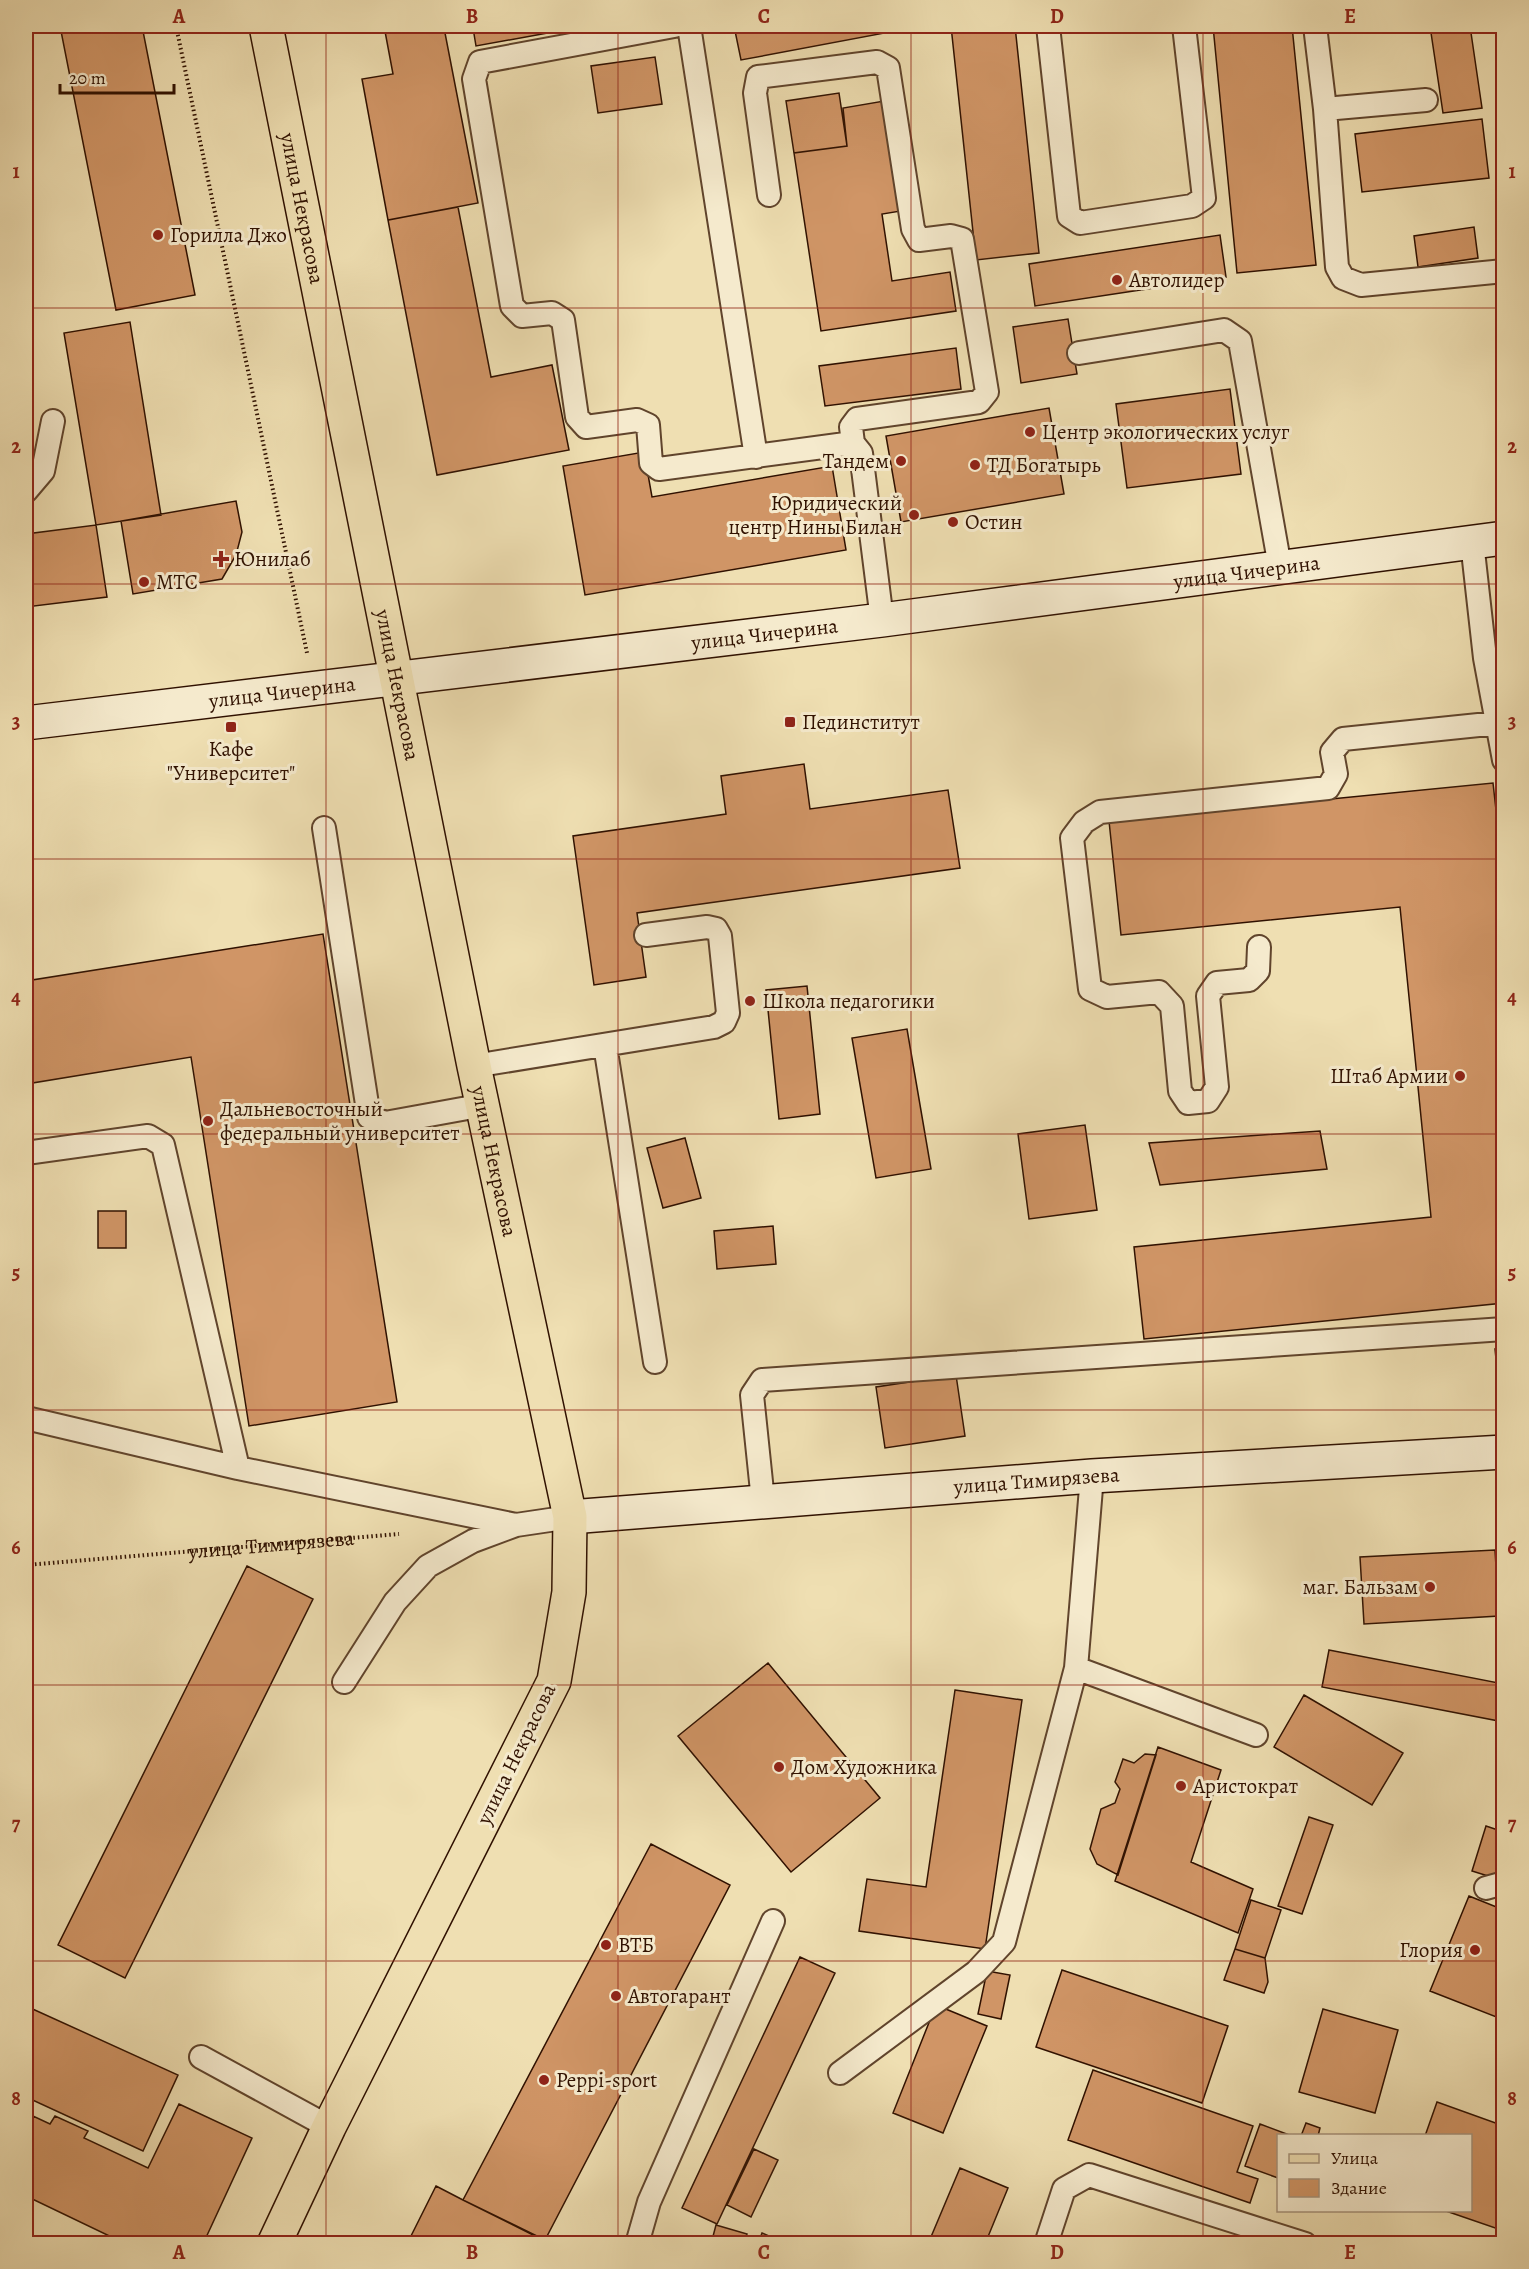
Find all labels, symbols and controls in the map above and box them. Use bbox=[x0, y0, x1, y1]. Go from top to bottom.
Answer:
text: A bbox=[172, 3, 186, 30]
text: B bbox=[466, 3, 478, 30]
text: C bbox=[758, 3, 770, 30]
text: D bbox=[1050, 3, 1064, 30]
text: E bbox=[1344, 3, 1356, 30]
scale bar bbox=[60, 57, 174, 95]
text: 20 m bbox=[69, 66, 106, 90]
street label: улица Некрасова bbox=[273, 129, 331, 287]
text: 1 bbox=[12, 158, 20, 185]
text: 1 bbox=[1508, 158, 1516, 185]
place label: Горилла Джо bbox=[170, 221, 287, 249]
marker: Горилла Джо bbox=[151, 228, 165, 242]
place label: Автолидер bbox=[1128, 266, 1224, 294]
marker: Автолидер bbox=[1110, 273, 1124, 287]
place label: Центр экологических услуг bbox=[1042, 418, 1290, 446]
marker: Центр экологических услуг bbox=[1023, 425, 1037, 439]
text: 2 bbox=[11, 433, 21, 460]
text: 2 bbox=[1507, 433, 1517, 460]
place label: Тандем bbox=[823, 447, 889, 475]
place label: ТД Богатырь bbox=[987, 451, 1101, 479]
marker: Тандем bbox=[894, 454, 908, 468]
marker: ТД Богатырь bbox=[968, 458, 982, 472]
place label: Юридический центр Нины Билан bbox=[729, 489, 902, 541]
marker: Юридический центр Нины Билан bbox=[907, 508, 921, 522]
place label: Остин bbox=[965, 508, 1022, 536]
marker: Остин bbox=[946, 515, 960, 529]
place label: Юнилаб bbox=[234, 545, 311, 573]
street label: улица Чичерина bbox=[1171, 548, 1322, 596]
marker: Юнилаб bbox=[212, 550, 230, 568]
place label: МТС bbox=[156, 568, 198, 596]
marker: МТС bbox=[137, 575, 151, 589]
street label: улица Некрасова bbox=[369, 606, 427, 763]
street label: улица Чичерина bbox=[689, 611, 840, 657]
street label: улица Чичерина bbox=[206, 669, 357, 715]
text: 3 bbox=[12, 708, 20, 735]
place label: Пединститут bbox=[802, 708, 920, 736]
text: 3 bbox=[1508, 708, 1516, 735]
marker: Пединститут bbox=[783, 715, 797, 729]
marker: Кафе "Университет" bbox=[224, 720, 238, 734]
place label: Кафе "Университет" bbox=[167, 735, 295, 787]
text: 4 bbox=[11, 984, 21, 1011]
text: 4 bbox=[1507, 984, 1517, 1011]
place label: Школа педагогики bbox=[762, 987, 935, 1015]
marker: Школа педагогики bbox=[743, 994, 757, 1008]
place label: Штаб Армии bbox=[1330, 1062, 1448, 1090]
marker: Штаб Армии bbox=[1453, 1069, 1467, 1083]
street label: улица Некрасова bbox=[464, 1082, 524, 1240]
place label: Дальневосточный федеральный университет bbox=[220, 1095, 460, 1147]
marker: Дальневосточный федеральный университет bbox=[201, 1114, 215, 1128]
text: 5 bbox=[12, 1259, 20, 1286]
text: 5 bbox=[1508, 1259, 1516, 1286]
street label: улица Тимирязева bbox=[952, 1460, 1121, 1501]
street label: улица Тимирязева bbox=[186, 1524, 356, 1566]
text: 6 bbox=[11, 1534, 21, 1561]
text: 6 bbox=[1507, 1534, 1517, 1561]
place label: маг. Бальзам bbox=[1302, 1573, 1418, 1601]
marker: маг. Бальзам bbox=[1423, 1580, 1437, 1594]
street label: улица Некрасова bbox=[469, 1679, 562, 1830]
place label: Дом Художника bbox=[791, 1753, 937, 1781]
marker: Дом Художника bbox=[772, 1760, 786, 1774]
place label: Аристократ bbox=[1192, 1772, 1298, 1800]
marker: Аристократ bbox=[1174, 1779, 1188, 1793]
text: 7 bbox=[12, 1810, 21, 1837]
text: 7 bbox=[1508, 1810, 1517, 1837]
place label: ВТБ bbox=[618, 1931, 654, 1959]
place label: Глория bbox=[1399, 1936, 1463, 1964]
marker: ВТБ bbox=[599, 1938, 613, 1952]
marker: Глория bbox=[1468, 1943, 1482, 1957]
place label: Автогарант bbox=[627, 1982, 730, 2010]
marker: Автогарант bbox=[609, 1989, 623, 2003]
place label: Peppi-sport bbox=[556, 2066, 657, 2094]
marker: Peppi-sport bbox=[537, 2073, 551, 2087]
text: 8 bbox=[11, 2085, 21, 2112]
text: 8 bbox=[1507, 2085, 1517, 2112]
legend bbox=[1277, 2134, 1472, 2212]
text: Улица bbox=[1331, 2146, 1379, 2170]
text: Здание bbox=[1331, 2176, 1387, 2200]
text: A bbox=[172, 2239, 186, 2266]
text: B bbox=[466, 2239, 478, 2266]
text: C bbox=[758, 2239, 770, 2266]
text: D bbox=[1050, 2239, 1064, 2266]
text: E bbox=[1344, 2239, 1356, 2266]

